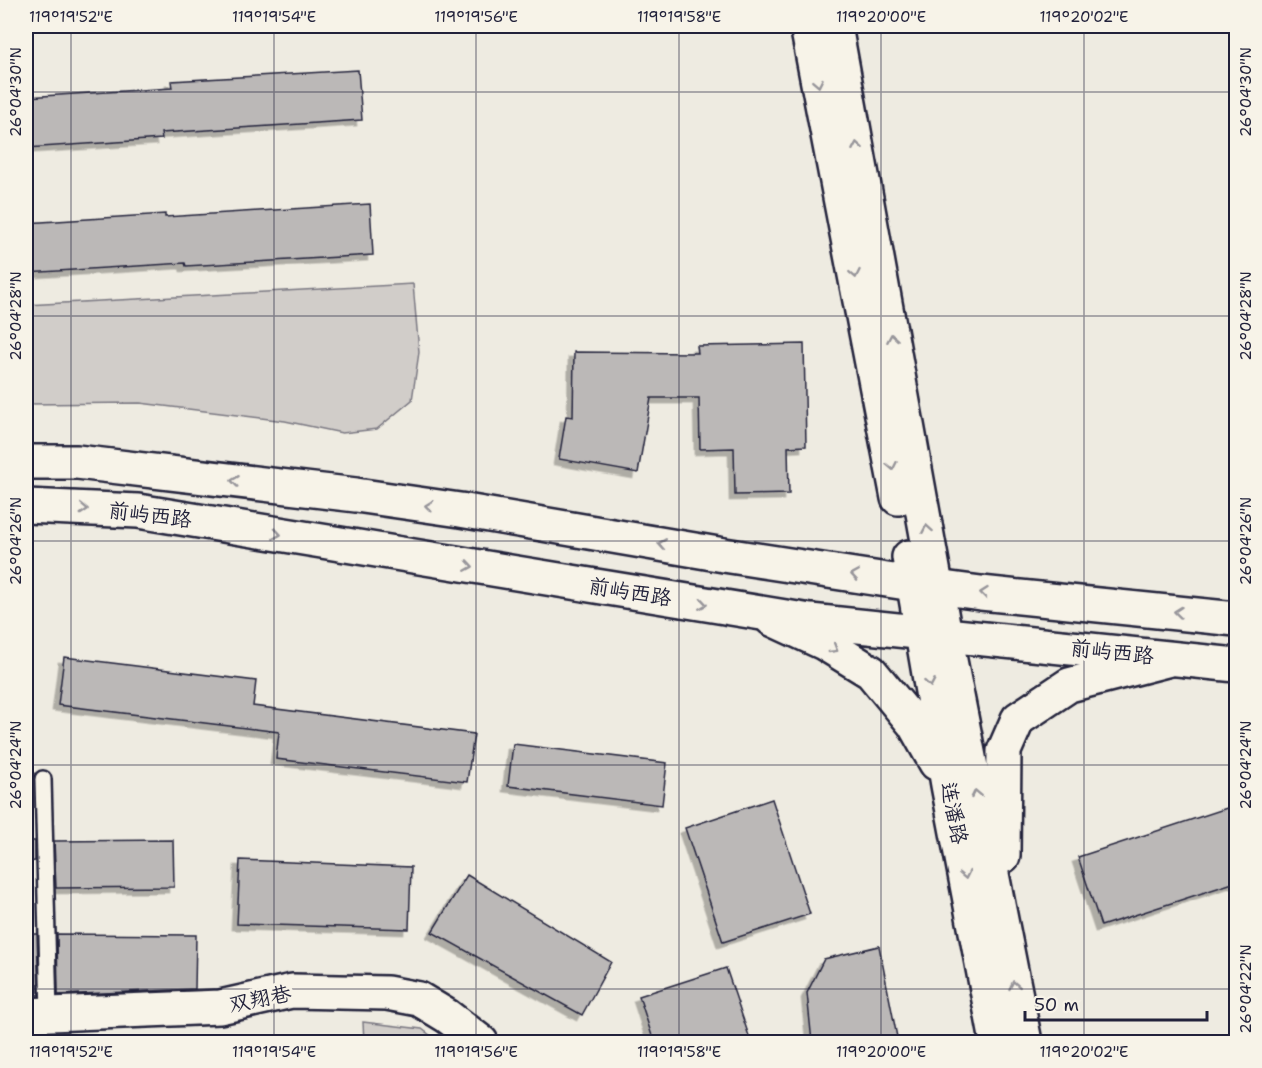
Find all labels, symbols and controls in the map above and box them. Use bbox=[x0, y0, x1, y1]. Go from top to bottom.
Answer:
text: 119°19'52"E bbox=[29, 7, 113, 27]
text: 119°19'54"E bbox=[232, 7, 316, 27]
text: 119°19'56"E bbox=[434, 7, 518, 27]
text: 119°19'58"E bbox=[637, 7, 721, 27]
text: 119°20'00"E bbox=[836, 7, 926, 27]
text: 119°20'02"E bbox=[1040, 7, 1128, 27]
text: 26°04'30"N bbox=[6, 47, 26, 137]
text: 26°04'30"N bbox=[1236, 47, 1256, 137]
one-way arrow bbox=[811, 78, 824, 88]
one-way arrow bbox=[851, 141, 864, 151]
one-way arrow bbox=[848, 269, 861, 279]
text: 26°04'28"N bbox=[6, 271, 26, 361]
text: 26°04'28"N bbox=[1236, 271, 1256, 361]
one-way arrow bbox=[886, 333, 899, 343]
one-way arrow bbox=[885, 461, 898, 471]
one-way arrow bbox=[231, 475, 240, 488]
street label: 前屿西路 bbox=[107, 496, 193, 534]
text: 26°04'26"N bbox=[6, 497, 26, 585]
text: 26°04'26"N bbox=[1236, 497, 1256, 585]
one-way arrow bbox=[424, 500, 433, 513]
one-way arrow bbox=[79, 502, 88, 515]
one-way arrow bbox=[921, 525, 934, 535]
one-way arrow bbox=[272, 527, 282, 540]
one-way arrow bbox=[658, 538, 668, 551]
one-way arrow bbox=[465, 559, 474, 571]
one-way arrow bbox=[850, 569, 860, 582]
street label: 前屿西路 bbox=[586, 572, 674, 612]
one-way arrow bbox=[980, 587, 989, 600]
one-way arrow bbox=[699, 598, 708, 610]
one-way arrow bbox=[1174, 606, 1183, 619]
street label: 前屿西路 bbox=[1069, 634, 1155, 670]
one-way arrow bbox=[828, 642, 838, 654]
one-way arrow bbox=[923, 677, 936, 687]
text: 26°04'24"N bbox=[6, 720, 26, 810]
text: 26°04'24"N bbox=[1236, 720, 1256, 810]
street label: 连潘路 bbox=[934, 779, 974, 847]
one-way arrow bbox=[970, 789, 983, 799]
one-way arrow bbox=[958, 869, 971, 879]
text: 26°04'22"N bbox=[1236, 944, 1256, 1034]
street label: 双翔巷 bbox=[226, 979, 294, 1019]
one-way arrow bbox=[1008, 980, 1021, 990]
scale bar bbox=[1025, 984, 1206, 1022]
text: 50 m bbox=[1034, 993, 1079, 1017]
text: 119°19'52"E bbox=[29, 1042, 113, 1062]
text: 119°19'54"E bbox=[232, 1042, 316, 1062]
text: 119°19'56"E bbox=[434, 1042, 518, 1062]
text: 119°19'58"E bbox=[637, 1042, 721, 1062]
text: 119°20'00"E bbox=[836, 1042, 926, 1062]
text: 119°20'02"E bbox=[1040, 1042, 1128, 1062]

